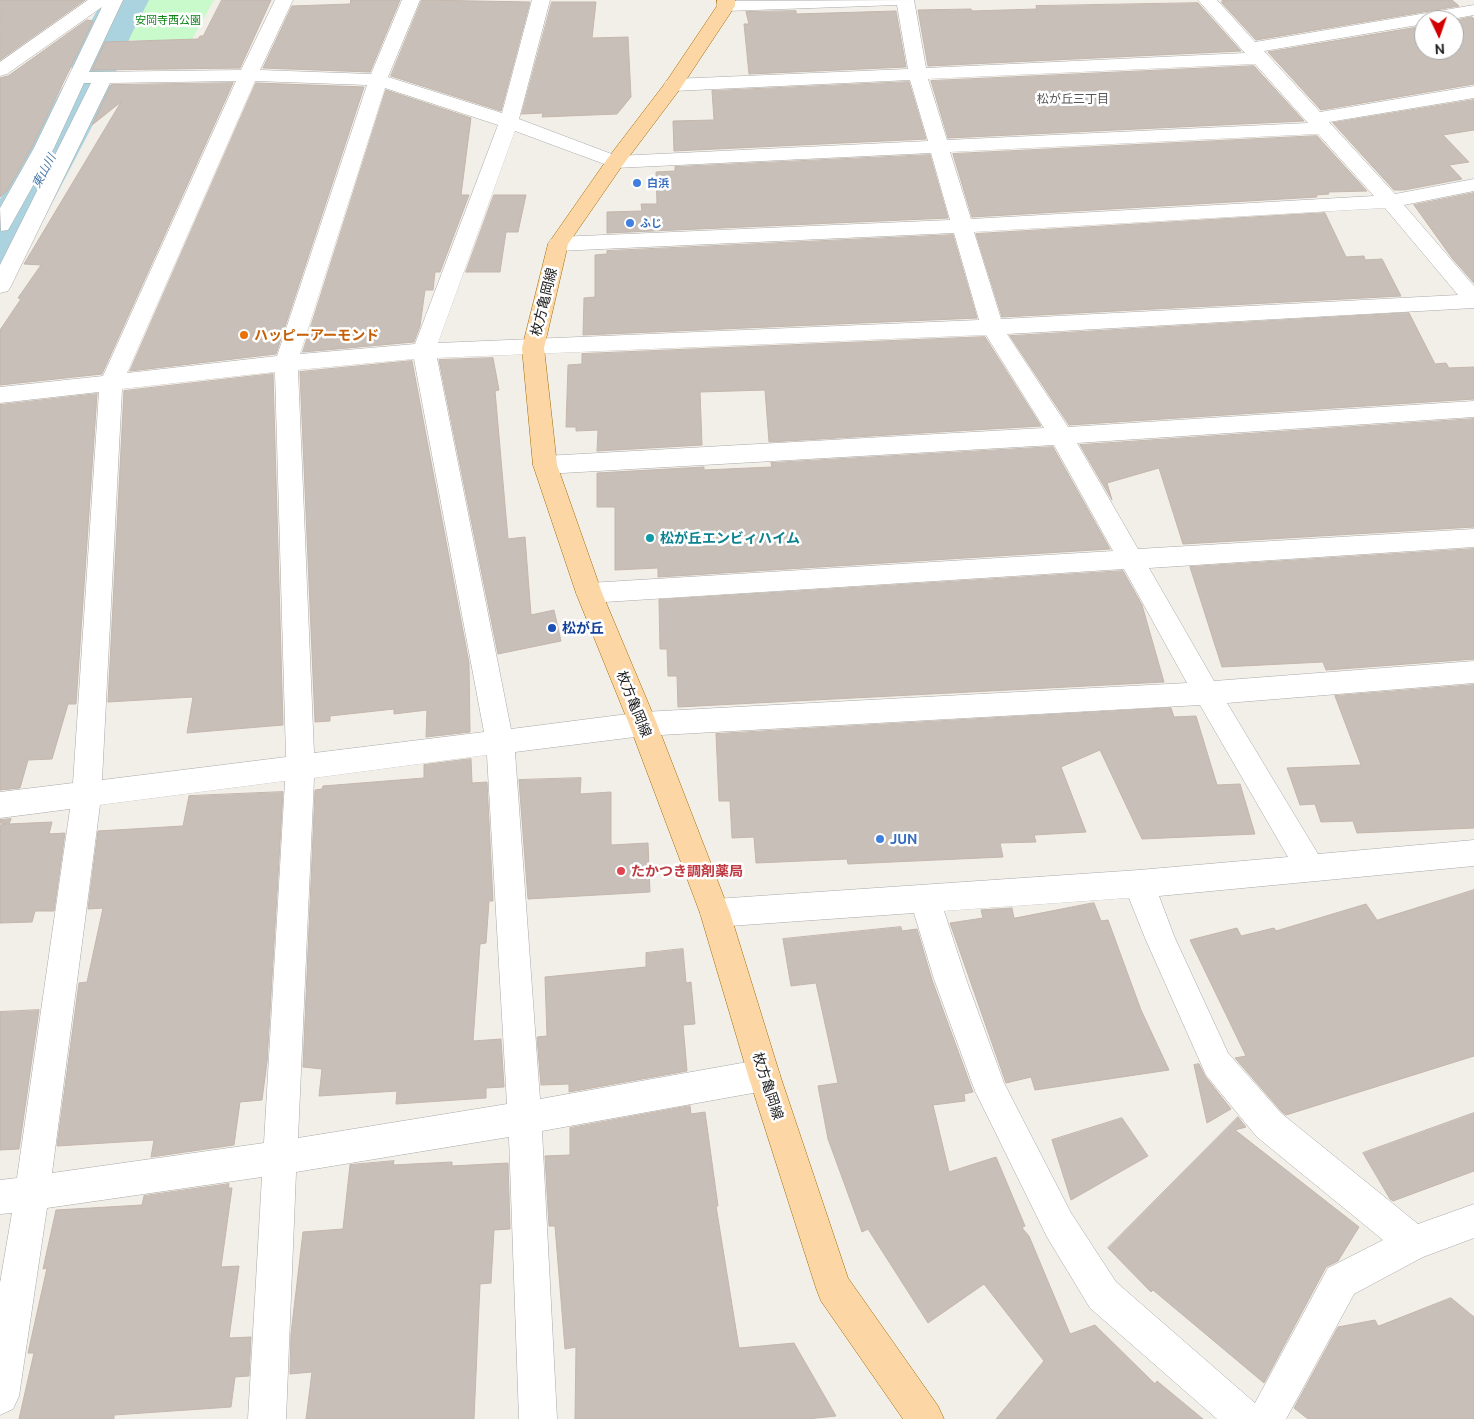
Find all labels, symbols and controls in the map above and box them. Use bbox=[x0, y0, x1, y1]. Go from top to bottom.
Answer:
north arrow bbox=[1414, 10, 1464, 60]
park label: 安岡寺西公園 bbox=[135, 13, 201, 27]
text: N bbox=[1434, 41, 1445, 57]
district label: 松が丘三丁目 bbox=[1037, 92, 1109, 106]
water label: 東山川 bbox=[29, 152, 59, 190]
place label: 白浜 bbox=[647, 176, 669, 190]
marker: 白浜 bbox=[631, 177, 643, 189]
place label: ふじ bbox=[640, 216, 662, 230]
marker: ふじ bbox=[624, 217, 636, 229]
street label: 枚方亀岡線 bbox=[527, 266, 561, 338]
place label: ハッピーアーモンド bbox=[254, 327, 379, 343]
marker: ハッピーアーモンド bbox=[238, 329, 250, 341]
place label: 松が丘エンビィハイム bbox=[660, 530, 800, 546]
marker: 松が丘エンビィハイム bbox=[644, 532, 656, 544]
place label: 松が丘 bbox=[562, 620, 604, 636]
marker: 松が丘 bbox=[546, 622, 558, 634]
street label: 枚方亀岡線 bbox=[613, 668, 655, 740]
place label: JUN bbox=[890, 831, 918, 847]
marker: JUN bbox=[874, 833, 886, 845]
place label: たかつき調剤薬局 bbox=[631, 863, 743, 879]
marker: たかつき調剤薬局 bbox=[615, 865, 627, 877]
street label: 枚方亀岡線 bbox=[749, 1050, 787, 1122]

